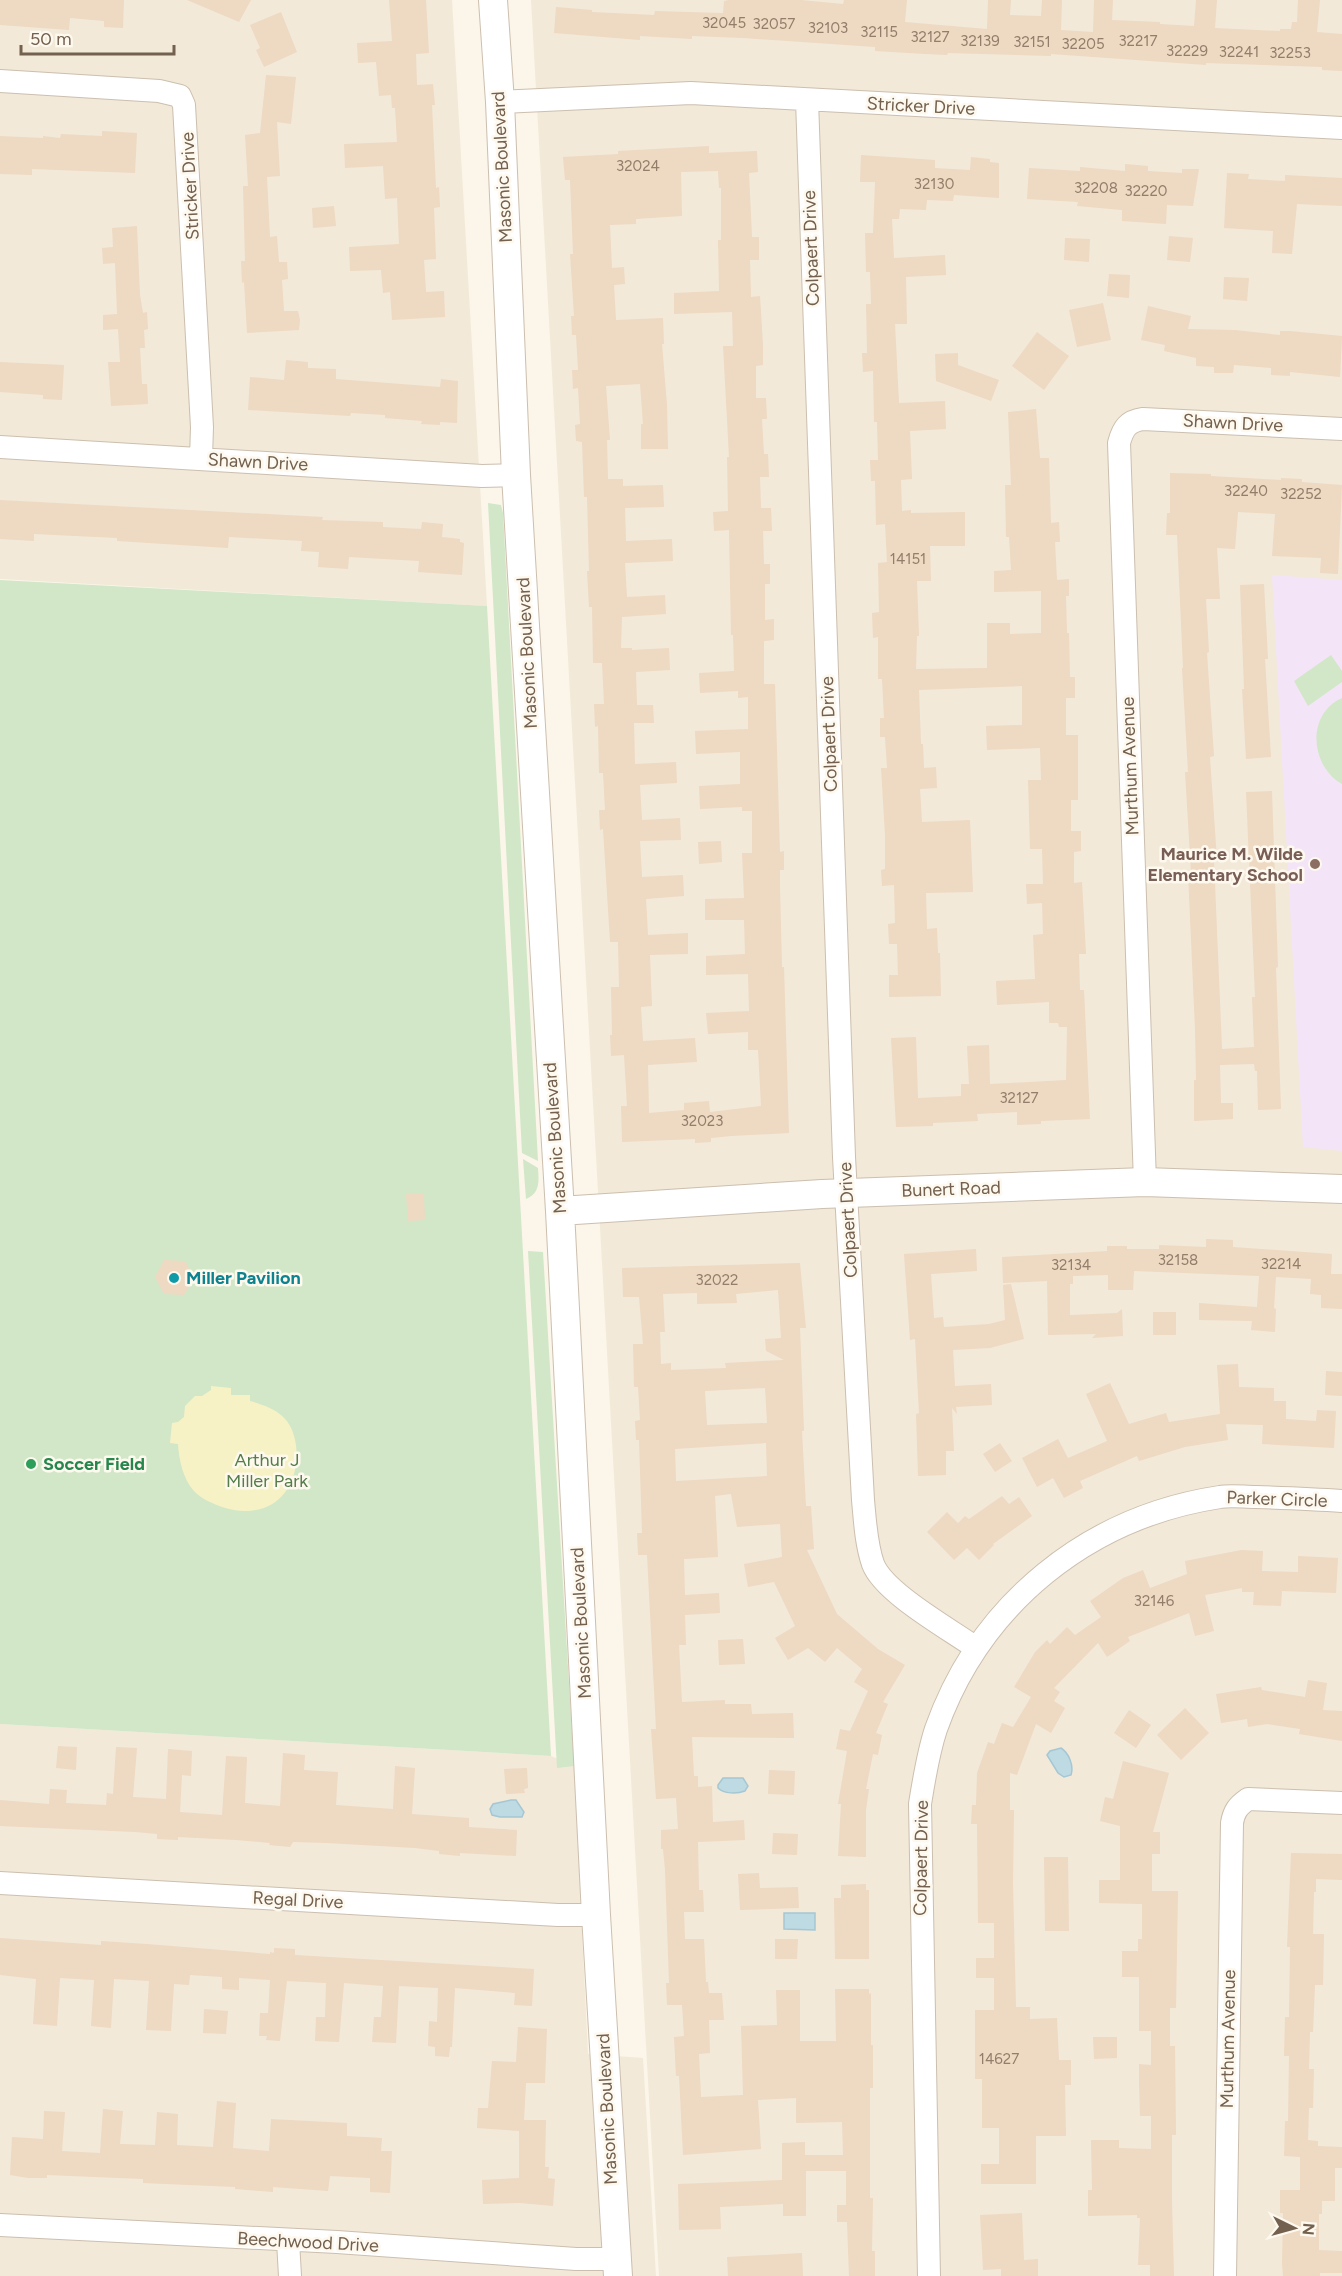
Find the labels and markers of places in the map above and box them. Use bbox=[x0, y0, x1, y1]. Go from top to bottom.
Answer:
place label: Maurice M. Wilde Elementary School bbox=[1148, 843, 1303, 886]
marker: Maurice M. Wilde Elementary School bbox=[1308, 857, 1322, 871]
place label: Miller Pavilion bbox=[186, 1267, 301, 1289]
marker: Miller Pavilion bbox=[167, 1271, 181, 1285]
place label: Soccer Field bbox=[43, 1453, 145, 1475]
marker: Soccer Field bbox=[24, 1457, 38, 1471]

